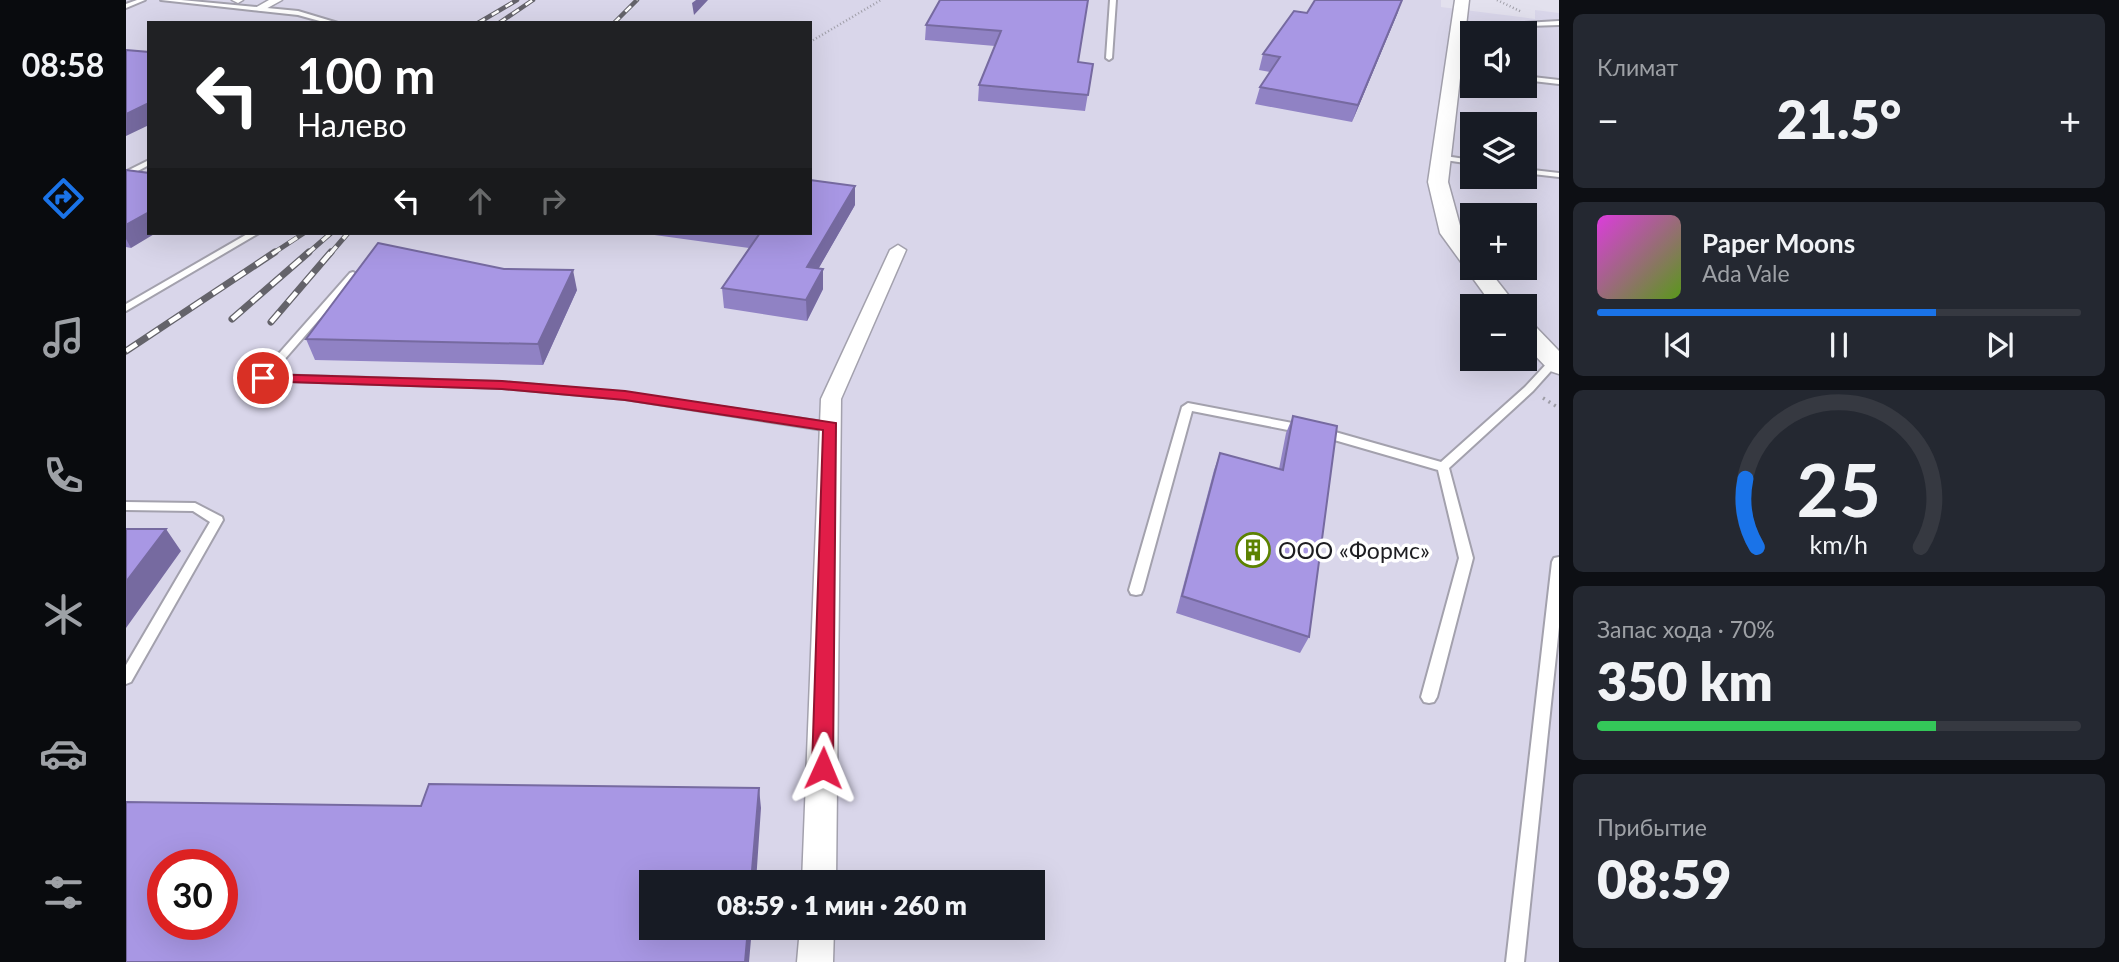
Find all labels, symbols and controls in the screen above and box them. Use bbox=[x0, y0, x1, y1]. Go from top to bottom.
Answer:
map controls bbox=[1460, 21, 1537, 371]
button: sound bbox=[1460, 21, 1537, 98]
text: 08:58 bbox=[22, 45, 104, 84]
text: 100 m bbox=[297, 46, 435, 104]
icon: left bbox=[182, 49, 273, 140]
text: Климат bbox=[1597, 53, 1678, 81]
text: 21.5° bbox=[1777, 88, 1901, 150]
text: − bbox=[1597, 97, 1619, 143]
text: + bbox=[2059, 97, 2081, 143]
text: Налево bbox=[297, 105, 407, 144]
button: layers bbox=[1460, 112, 1537, 189]
icon: directions bbox=[39, 174, 88, 223]
icon: left bbox=[388, 182, 426, 220]
icon: ahead bbox=[461, 182, 499, 220]
icon: right bbox=[534, 182, 572, 220]
button: + bbox=[1460, 203, 1537, 280]
text: Paper Moons bbox=[1702, 227, 1855, 259]
text: Ada Vale bbox=[1702, 259, 1790, 287]
button: − bbox=[1460, 294, 1537, 371]
icon: music bbox=[39, 313, 88, 362]
icon: previous bbox=[1659, 326, 1697, 364]
icon: pause bbox=[1820, 326, 1858, 364]
icon: next bbox=[1981, 326, 2019, 364]
pin bbox=[233, 348, 293, 408]
icon: arrive bbox=[244, 359, 282, 397]
text: 25 bbox=[1797, 445, 1881, 533]
icon: phone bbox=[39, 451, 88, 500]
text: km/h bbox=[1810, 529, 1868, 559]
building icon: ООО «Формс» bbox=[1234, 531, 1272, 569]
place label: ООО «Формс» bbox=[1278, 536, 1430, 564]
icon: climate bbox=[39, 590, 88, 639]
text: Запас хода · 70% bbox=[1597, 615, 1775, 643]
text: 350 km bbox=[1597, 650, 1773, 712]
icon: car bbox=[39, 729, 88, 778]
position arrow bbox=[786, 731, 860, 805]
text: Прибытие bbox=[1597, 813, 1707, 841]
text: 08:59 bbox=[1597, 848, 1731, 910]
speed limit sign: 30 bbox=[147, 849, 238, 940]
icon: filters bbox=[39, 868, 88, 917]
text: 08:59 · 1 мин · 260 m bbox=[717, 889, 967, 921]

